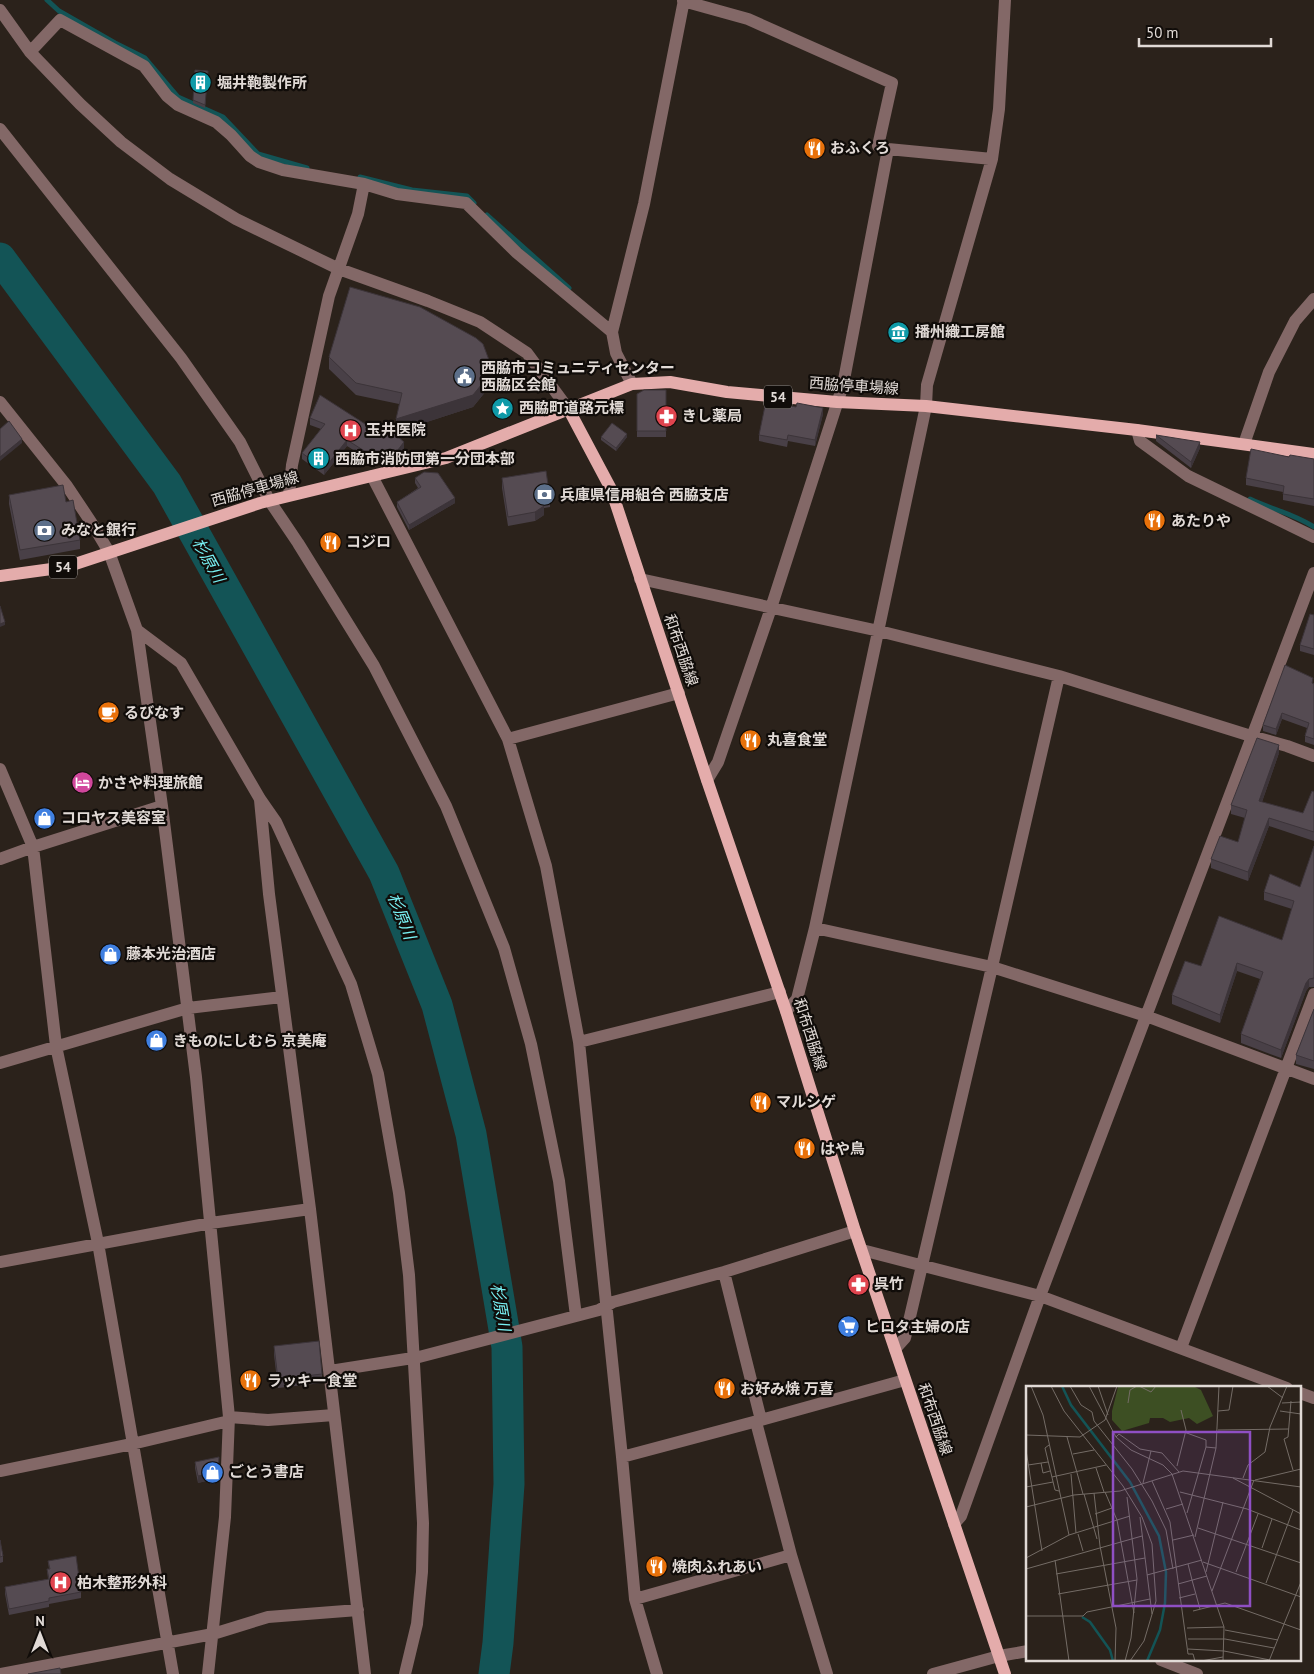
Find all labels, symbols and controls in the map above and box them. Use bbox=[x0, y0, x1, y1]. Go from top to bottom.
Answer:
scale bar bbox=[1139, 15, 1272, 47]
text: 50 m bbox=[1146, 23, 1179, 42]
building icon: 堀井鞄製作所 bbox=[189, 71, 213, 95]
place label: 堀井鞄製作所 bbox=[217, 73, 307, 92]
restaurant icon: おふくろ bbox=[802, 136, 826, 160]
place label: おふくろ bbox=[830, 138, 890, 157]
museum icon: 播州織工房館 bbox=[887, 320, 911, 344]
place label: 播州織工房館 bbox=[915, 322, 1005, 341]
place label: 西脇市コミュニティセンター 西脇区会館 bbox=[481, 358, 675, 394]
public building icon: 西脇市コミュニティセンター 西脇区会館 bbox=[453, 365, 477, 389]
street label: 西脇停車場線 bbox=[808, 373, 900, 398]
road number: 54 bbox=[764, 386, 792, 408]
place icon: 西脇町道路元標 bbox=[491, 396, 515, 420]
place label: 西脇町道路元標 bbox=[519, 398, 624, 417]
pharmacy icon: きし薬局 bbox=[654, 404, 678, 428]
place label: きし薬局 bbox=[682, 406, 742, 425]
hospital icon: 玉井医院 bbox=[338, 418, 362, 442]
place label: 玉井医院 bbox=[366, 420, 426, 439]
building icon: 西脇市消防団第一分団本部 bbox=[307, 447, 331, 471]
place label: 西脇市消防団第一分団本部 bbox=[335, 449, 515, 468]
street label: 西脇停車場線 bbox=[209, 467, 301, 510]
bank icon: 兵庫県信用組合 西脇支店 bbox=[532, 483, 556, 507]
place label: 兵庫県信用組合 西脇支店 bbox=[560, 485, 729, 504]
restaurant icon: あたりや bbox=[1143, 509, 1167, 533]
place label: あたりや bbox=[1171, 511, 1231, 530]
bank icon: みなと銀行 bbox=[33, 518, 57, 542]
place label: みなと銀行 bbox=[61, 520, 136, 539]
restaurant icon: コジロ bbox=[318, 530, 342, 554]
place label: コジロ bbox=[346, 532, 391, 551]
water label: 杉原川 bbox=[189, 534, 230, 588]
road number: 54 bbox=[49, 556, 77, 578]
street label: 和布西脇線 bbox=[660, 611, 703, 688]
cafe icon: るびなす bbox=[96, 701, 120, 725]
place label: るびなす bbox=[124, 703, 184, 722]
restaurant icon: 丸喜食堂 bbox=[739, 728, 763, 752]
place label: 丸喜食堂 bbox=[767, 730, 827, 749]
hotel icon: かさや料理旅館 bbox=[70, 771, 94, 795]
place label: かさや料理旅館 bbox=[98, 773, 203, 792]
shop icon: コロヤス美容室 bbox=[33, 806, 57, 830]
place label: コロヤス美容室 bbox=[61, 808, 166, 827]
water label: 杉原川 bbox=[384, 890, 421, 944]
shop icon: 藤本光治酒店 bbox=[98, 942, 122, 966]
place label: 藤本光治酒店 bbox=[126, 944, 216, 963]
street label: 和布西脇線 bbox=[790, 995, 831, 1072]
shop icon: きものにしむら 京美庵 bbox=[145, 1029, 169, 1053]
place label: きものにしむら 京美庵 bbox=[173, 1031, 327, 1050]
restaurant icon: マルシゲ bbox=[748, 1090, 772, 1114]
place label: マルシゲ bbox=[776, 1092, 836, 1111]
restaurant icon: はや鳥 bbox=[792, 1137, 816, 1161]
place label: はや鳥 bbox=[820, 1139, 865, 1158]
pharmacy icon: 呉竹 bbox=[846, 1272, 870, 1296]
place label: 呉竹 bbox=[874, 1274, 904, 1293]
water label: 杉原川 bbox=[487, 1282, 515, 1334]
supermarket icon: ヒロタ主婦の店 bbox=[837, 1315, 861, 1339]
place label: ヒロタ主婦の店 bbox=[865, 1317, 970, 1336]
restaurant icon: ラッキー食堂 bbox=[239, 1369, 263, 1393]
place label: ラッキー食堂 bbox=[267, 1371, 357, 1390]
restaurant icon: お好み焼 万喜 bbox=[712, 1377, 736, 1401]
place label: お好み焼 万喜 bbox=[740, 1379, 834, 1398]
street label: 和布西脇線 bbox=[914, 1380, 957, 1457]
inset map bbox=[1026, 1386, 1302, 1662]
shop icon: ごとう書店 bbox=[201, 1460, 225, 1484]
place label: ごとう書店 bbox=[229, 1462, 304, 1481]
restaurant icon: 焼肉ふれあい bbox=[644, 1555, 668, 1579]
place label: 焼肉ふれあい bbox=[672, 1557, 762, 1576]
hospital icon: 柏木整形外科 bbox=[49, 1571, 73, 1595]
place label: 柏木整形外科 bbox=[77, 1573, 167, 1592]
north arrow bbox=[15, 1609, 65, 1659]
text: N bbox=[35, 1612, 45, 1630]

